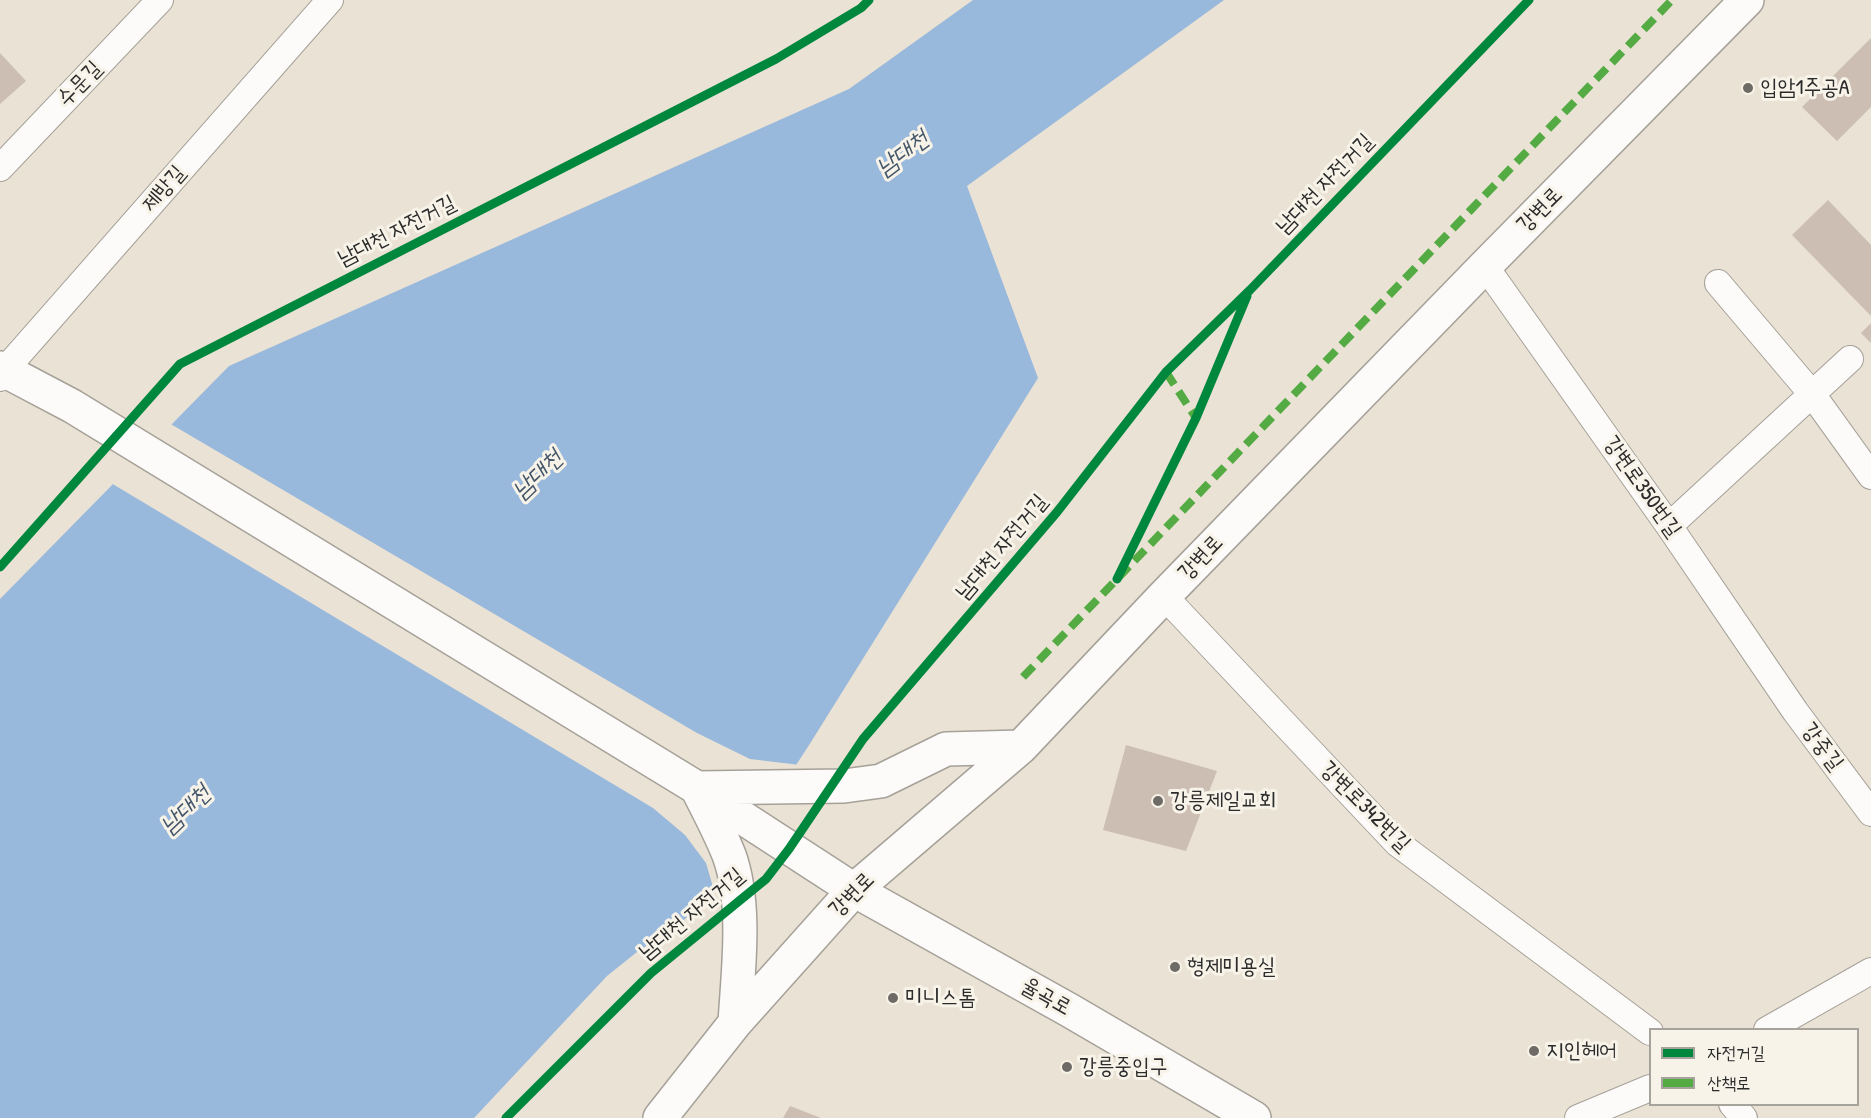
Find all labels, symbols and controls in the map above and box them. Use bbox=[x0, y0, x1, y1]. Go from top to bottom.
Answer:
street label: 수문길 bbox=[52, 56, 108, 112]
place label: 입암1주공A bbox=[1760, 75, 1850, 101]
marker: 입암1주공A bbox=[1741, 81, 1755, 95]
water label: 남대천 bbox=[871, 125, 935, 183]
street label: 남대천 자전거길 bbox=[1271, 128, 1379, 240]
street label: 제방길 bbox=[137, 160, 191, 218]
street label: 강변로 bbox=[1512, 182, 1568, 238]
street label: 남대천 자전거길 bbox=[334, 190, 460, 272]
street label: 강변로350번길 bbox=[1597, 431, 1687, 543]
water label: 남대천 bbox=[507, 445, 569, 505]
street label: 남대천 자전거길 bbox=[950, 489, 1054, 605]
street label: 강변로 bbox=[1173, 530, 1229, 586]
street label: 강중길 bbox=[1795, 718, 1849, 776]
street label: 강변로342번길 bbox=[1314, 756, 1416, 858]
water label: 남대천 bbox=[155, 780, 217, 840]
place label: 강릉제일교회 bbox=[1170, 788, 1276, 814]
marker: 강릉제일교회 bbox=[1151, 794, 1165, 808]
street label: 남대천 자전거길 bbox=[634, 862, 750, 966]
street label: 강변로 bbox=[824, 867, 880, 923]
place label: 형제미용실 bbox=[1187, 954, 1276, 980]
marker: 형제미용실 bbox=[1168, 960, 1182, 974]
street label: 율곡로 bbox=[1016, 973, 1076, 1021]
place label: 미니스톰 bbox=[905, 985, 976, 1011]
marker: 미니스톰 bbox=[886, 991, 900, 1005]
legend bbox=[1649, 1028, 1859, 1106]
place label: 지인헤어 bbox=[1546, 1038, 1617, 1064]
text: 자전거길 bbox=[1707, 1040, 1765, 1065]
marker: 지인헤어 bbox=[1527, 1044, 1541, 1058]
place label: 강릉중입구 bbox=[1079, 1054, 1168, 1080]
marker: 강릉중입구 bbox=[1060, 1060, 1074, 1074]
text: 산책로 bbox=[1707, 1070, 1750, 1095]

